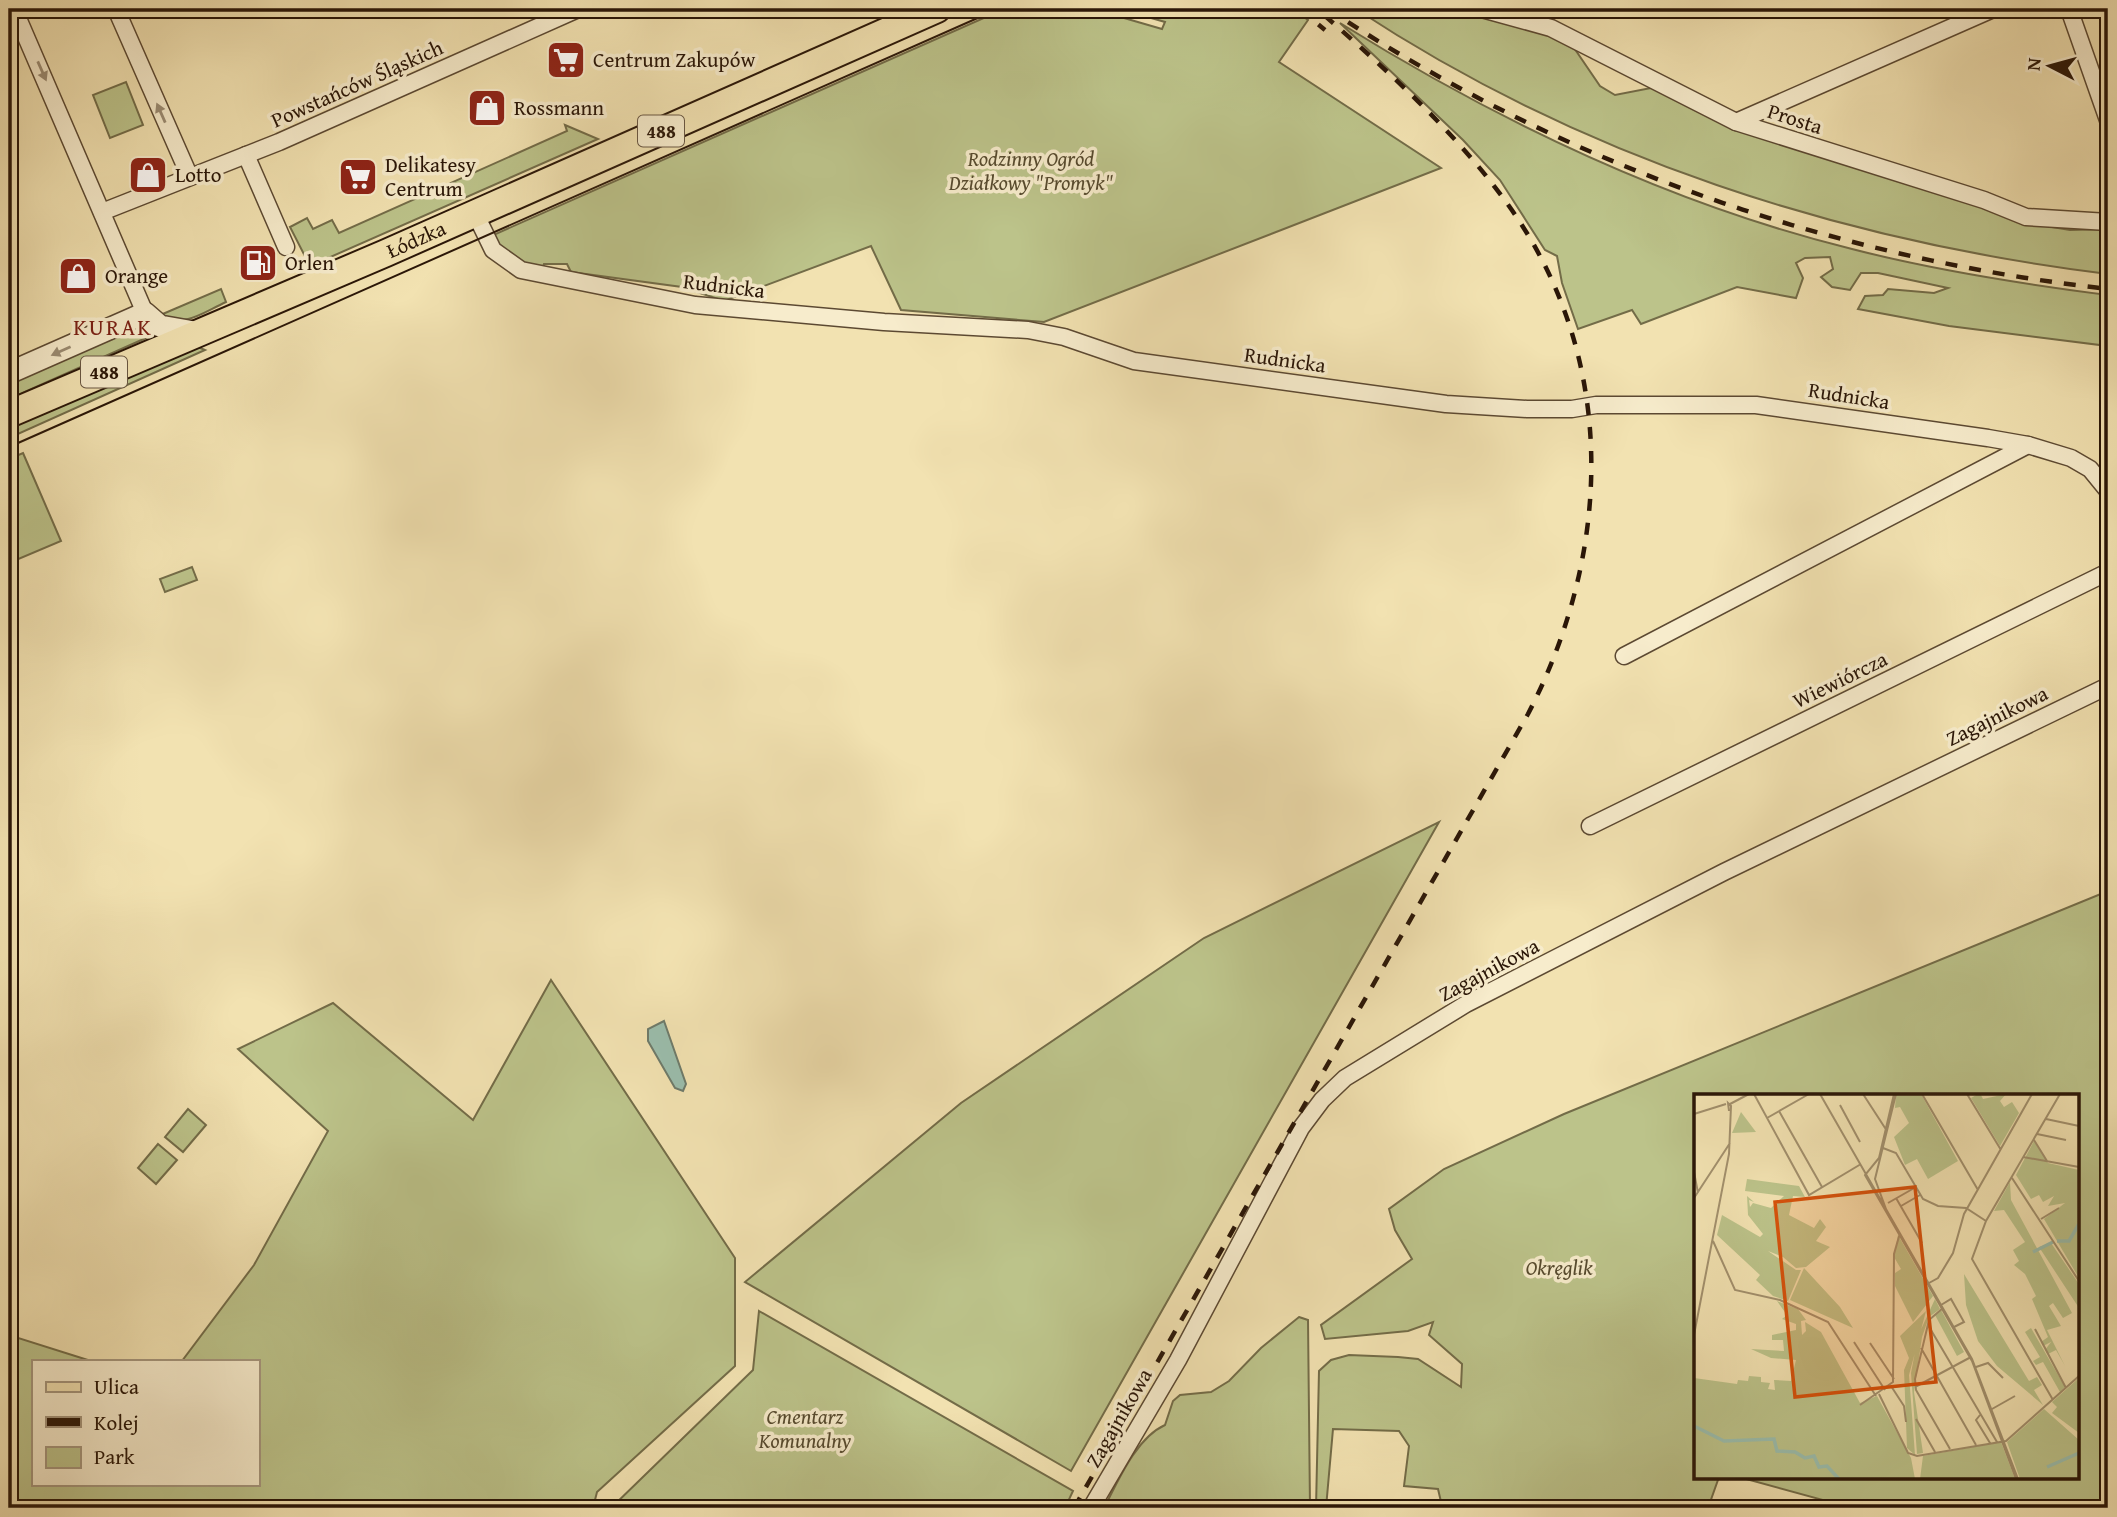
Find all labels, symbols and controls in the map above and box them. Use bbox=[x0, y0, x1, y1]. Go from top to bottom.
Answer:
street label: Powstańców Śląskich bbox=[266, 32, 448, 135]
north arrow bbox=[2016, 32, 2086, 102]
supermarket icon: Centrum Zakupów bbox=[545, 39, 587, 81]
place label: Centrum Zakupów bbox=[593, 44, 755, 75]
text: N bbox=[2019, 56, 2048, 72]
one-way arrow bbox=[36, 61, 48, 81]
shop icon: Rossmann bbox=[466, 87, 508, 129]
place label: Rossmann bbox=[514, 92, 604, 123]
street label: Prosta bbox=[1764, 95, 1827, 142]
one-way arrow bbox=[155, 103, 167, 123]
road number: 488 bbox=[638, 116, 684, 146]
park label: Rodzinny Ogród Działkowy "Promyk" bbox=[948, 143, 1114, 198]
place label: Delikatesy Centrum bbox=[385, 149, 477, 204]
shop icon: Lotto bbox=[127, 154, 169, 196]
supermarket icon: Delikatesy Centrum bbox=[337, 156, 379, 198]
place label: Lotto bbox=[175, 159, 222, 190]
street label: Łódzka bbox=[381, 212, 451, 266]
fuel station icon: Orlen bbox=[237, 242, 279, 284]
place label: Orlen bbox=[285, 247, 334, 278]
shop icon: Orange bbox=[57, 255, 99, 297]
place label: Orange bbox=[105, 260, 168, 291]
street label: Rudnicka bbox=[682, 265, 767, 306]
district label: KURAK bbox=[73, 310, 153, 343]
street label: Rudnicka bbox=[1242, 338, 1328, 381]
one-way arrow bbox=[50, 346, 71, 357]
road number: 488 bbox=[81, 356, 127, 388]
street label: Rudnicka bbox=[1806, 374, 1892, 417]
street label: Wiewiórcza bbox=[1787, 643, 1892, 716]
street label: Zagajnikowa bbox=[1941, 677, 2053, 754]
street label: Zagajnikowa bbox=[1433, 930, 1545, 1009]
inset map bbox=[1694, 1094, 2078, 1478]
park label: Okręglik bbox=[1525, 1252, 1593, 1283]
legend bbox=[32, 1360, 259, 1486]
street label: Zagajnikowa bbox=[1078, 1362, 1160, 1473]
text: Ulica bbox=[94, 1371, 139, 1402]
park label: Cmentarz Komunalny bbox=[758, 1401, 851, 1456]
text: Kolej bbox=[94, 1407, 139, 1438]
text: Park bbox=[94, 1441, 135, 1472]

